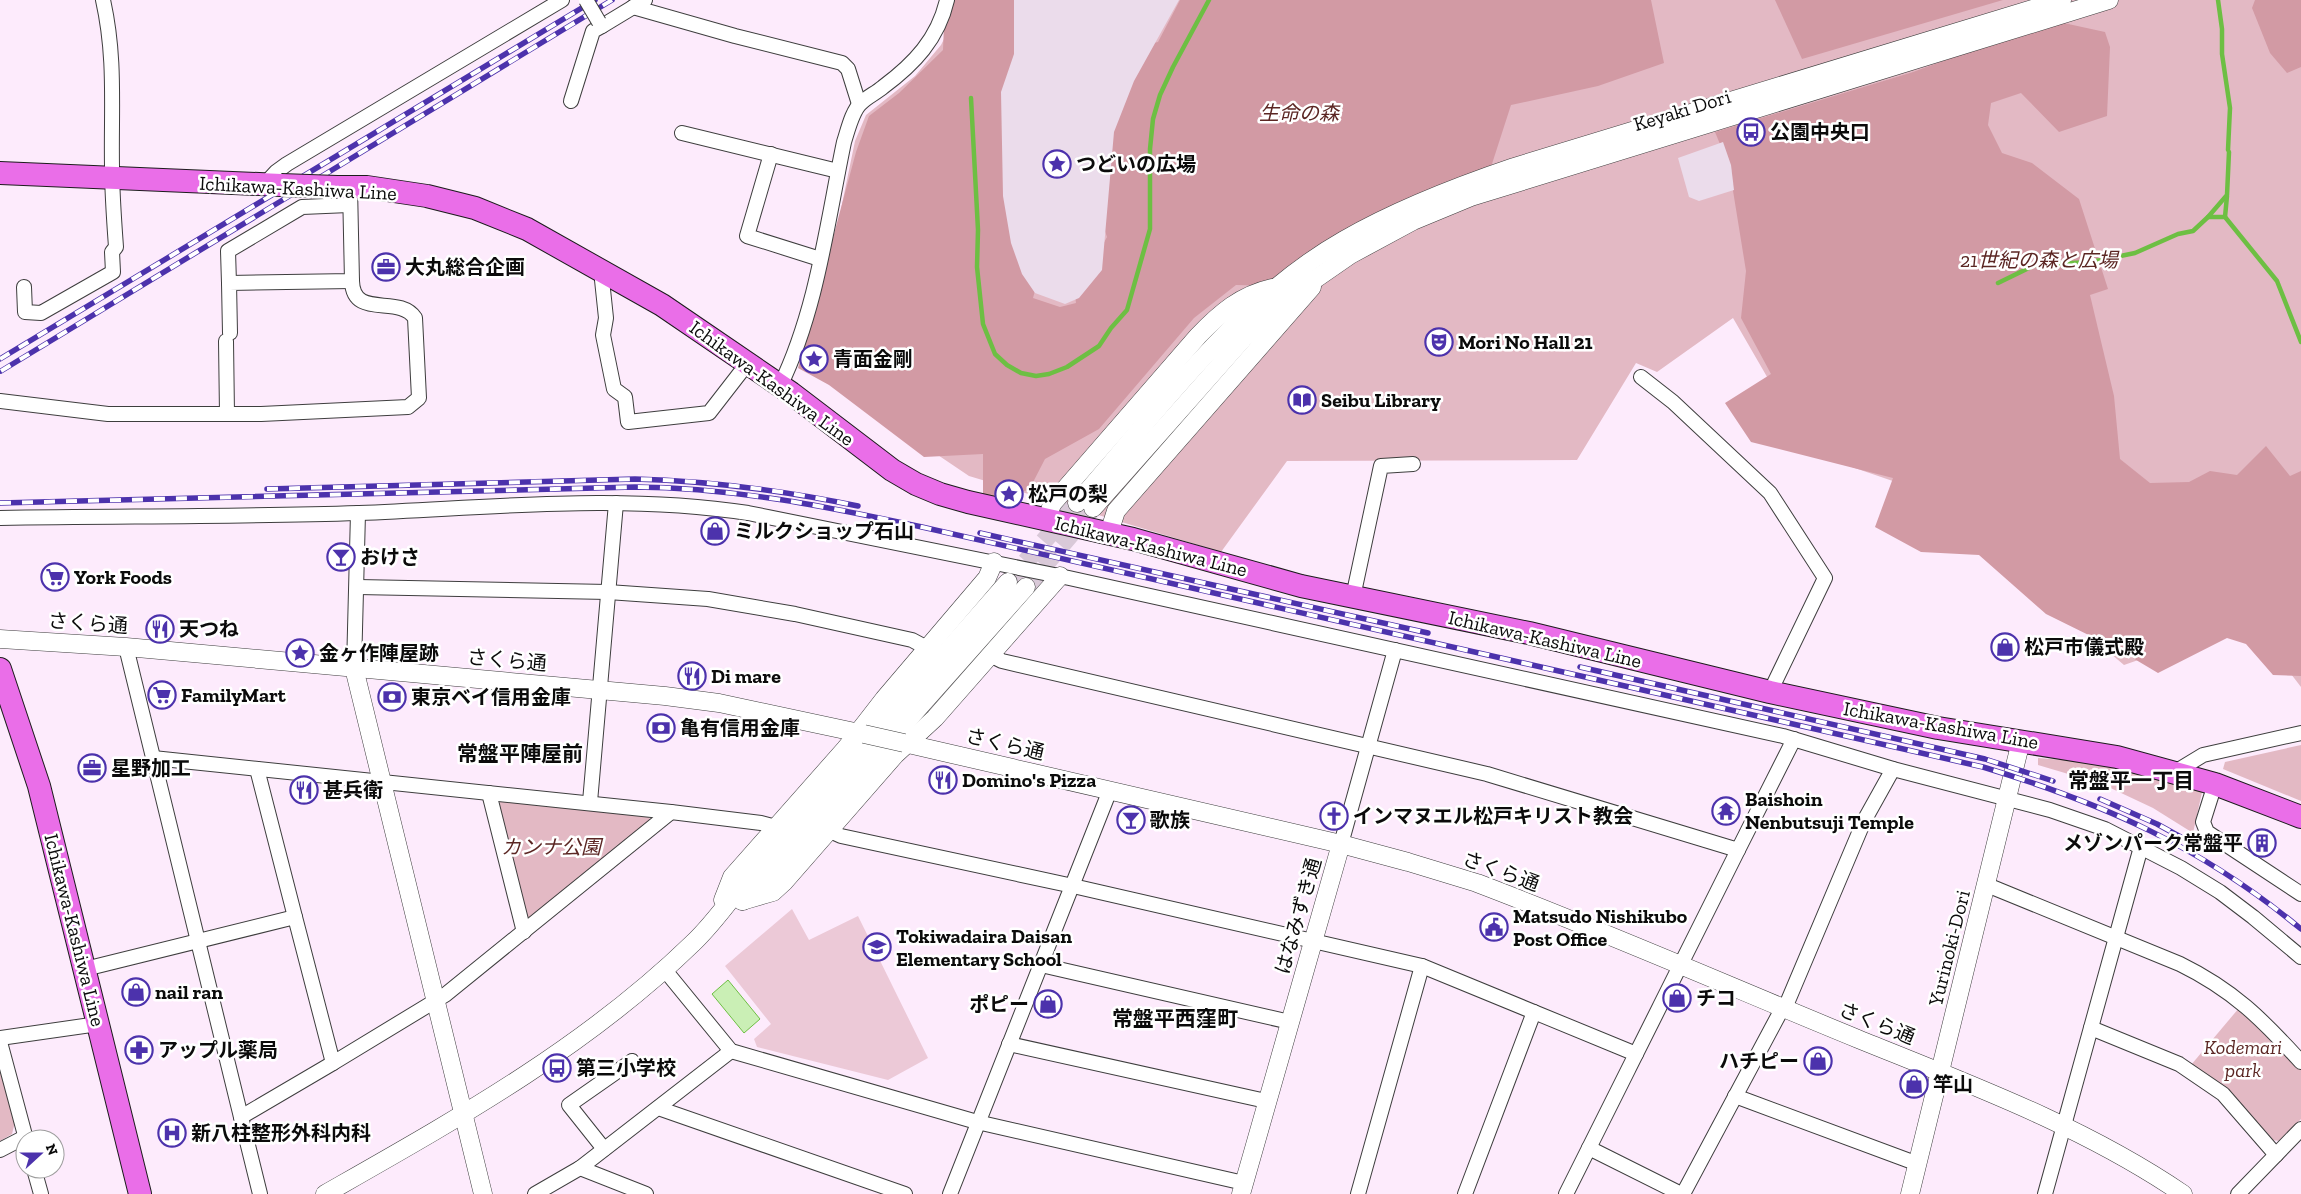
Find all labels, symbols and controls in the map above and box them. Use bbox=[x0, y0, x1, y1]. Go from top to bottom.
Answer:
street label: Keyaki Dori bbox=[1631, 84, 1734, 136]
park label: 生命の森 bbox=[1259, 101, 1341, 125]
bus stop icon: 公園中央口 bbox=[1736, 117, 1766, 147]
place label: 公園中央口 bbox=[1770, 120, 1870, 144]
place icon: つどいの広場 bbox=[1042, 149, 1072, 179]
place label: つどいの広場 bbox=[1076, 152, 1196, 176]
street label: Ichikawa-Kashiwa Line bbox=[199, 171, 397, 205]
park label: 21世紀の森と広場 bbox=[1960, 248, 2120, 272]
office icon: 大丸総合企画 bbox=[371, 252, 401, 282]
place label: 大丸総合企画 bbox=[405, 255, 525, 279]
street label: Ichikawa-Kashiwa Line bbox=[685, 315, 859, 451]
theatre icon: Mori No Hall 21 bbox=[1424, 327, 1454, 357]
place label: Mori No Hall 21 bbox=[1458, 330, 1593, 354]
place icon: 青面金剛 bbox=[799, 344, 829, 374]
place label: 青面金剛 bbox=[833, 347, 913, 371]
library icon: Seibu Library bbox=[1287, 385, 1317, 415]
place label: Seibu Library bbox=[1321, 388, 1441, 412]
place icon: 松戸の梨 bbox=[994, 479, 1024, 509]
place label: 松戸の梨 bbox=[1028, 482, 1108, 506]
street label: Ichikawa-Kashiwa Line bbox=[1052, 510, 1250, 582]
shop icon: ミルクショップ石山 bbox=[700, 516, 730, 546]
place label: ミルクショップ石山 bbox=[734, 519, 914, 543]
bar icon: おけさ bbox=[326, 542, 356, 572]
place label: おけさ bbox=[360, 545, 420, 569]
supermarket icon: York Foods bbox=[40, 562, 70, 592]
place label: York Foods bbox=[74, 565, 172, 589]
street label: Ichikawa-Kashiwa Line bbox=[1446, 605, 1644, 673]
street label: さくら通 bbox=[47, 608, 129, 638]
restaurant icon: 天つね bbox=[145, 614, 175, 644]
place label: 天つね bbox=[179, 617, 239, 641]
shop icon: 松戸市儀式殿 bbox=[1990, 632, 2020, 662]
place label: 松戸市儀式殿 bbox=[2024, 635, 2144, 659]
place icon: 金ヶ作陣屋跡 bbox=[285, 638, 315, 668]
place label: 金ヶ作陣屋跡 bbox=[319, 641, 439, 665]
street label: さくら通 bbox=[466, 645, 548, 675]
restaurant icon: Di mare bbox=[677, 661, 707, 691]
place label: Di mare bbox=[711, 664, 781, 688]
supermarket icon: FamilyMart bbox=[147, 680, 177, 710]
bank icon: 東京ベイ信用金庫 bbox=[377, 682, 407, 712]
place label: FamilyMart bbox=[181, 683, 287, 707]
place label: 東京ベイ信用金庫 bbox=[411, 685, 571, 709]
street label: Ichikawa-Kashiwa Line bbox=[1842, 696, 2040, 754]
bank icon: 亀有信用金庫 bbox=[646, 713, 676, 743]
place label: 亀有信用金庫 bbox=[680, 716, 800, 740]
street label: さくら通 bbox=[963, 723, 1047, 765]
district label: 常盤平陣屋前 bbox=[457, 741, 583, 766]
office icon: 星野加工 bbox=[77, 753, 107, 783]
place label: 星野加工 bbox=[111, 756, 191, 780]
restaurant icon: Domino's Pizza bbox=[928, 765, 958, 795]
place label: Domino's Pizza bbox=[962, 768, 1096, 792]
district label: 常盤平一丁目 bbox=[2068, 768, 2194, 793]
restaurant icon: 甚兵衛 bbox=[289, 775, 319, 805]
place label: 甚兵衛 bbox=[323, 778, 383, 802]
place label: Baishoin Nenbutsuji Temple bbox=[1745, 787, 1914, 834]
temple icon: Baishoin Nenbutsuji Temple bbox=[1711, 796, 1741, 826]
church icon: インマヌエル松戸キリスト教会 bbox=[1319, 801, 1349, 831]
place label: インマヌエル松戸キリスト教会 bbox=[1353, 804, 1633, 828]
bar icon: 歌族 bbox=[1116, 805, 1146, 835]
place label: 歌族 bbox=[1150, 808, 1190, 832]
building icon: メゾンパーク常盤平 bbox=[2247, 828, 2277, 858]
street label: Ichikawa-Kashiwa Line bbox=[39, 831, 111, 1029]
place label: メゾンパーク常盤平 bbox=[2063, 831, 2243, 855]
park label: カンナ公園 bbox=[501, 835, 604, 859]
street label: さくら通 bbox=[1459, 846, 1543, 896]
street label: はなみずき通 bbox=[1270, 855, 1326, 977]
street label: Yurinoki-Dori bbox=[1923, 887, 1975, 1009]
place label: Matsudo Nishikubo Post Office bbox=[1513, 904, 1688, 951]
public building icon: Matsudo Nishikubo Post Office bbox=[1479, 912, 1509, 942]
place label: Tokiwadaira Daisan Elementary School bbox=[896, 924, 1072, 971]
school or university icon: Tokiwadaira Daisan Elementary School bbox=[862, 932, 892, 962]
shop icon: nail ran bbox=[121, 977, 151, 1007]
place label: nail ran bbox=[155, 980, 223, 1004]
shop icon: チコ bbox=[1662, 983, 1692, 1013]
place label: チコ bbox=[1696, 986, 1736, 1010]
shop icon: ポピー bbox=[1033, 989, 1063, 1019]
place label: ポピー bbox=[969, 992, 1029, 1016]
street label: さくら通 bbox=[1835, 997, 1919, 1049]
district label: 常盤平西窪町 bbox=[1112, 1006, 1238, 1031]
pharmacy icon: アップル薬局 bbox=[124, 1035, 154, 1065]
park label: Kodemari park bbox=[2204, 1035, 2282, 1082]
place label: アップル薬局 bbox=[158, 1038, 278, 1062]
shop icon: ハチピー bbox=[1803, 1046, 1833, 1076]
place label: ハチピー bbox=[1719, 1049, 1799, 1073]
bus stop icon: 第三小学校 bbox=[542, 1053, 572, 1083]
place label: 第三小学校 bbox=[576, 1056, 676, 1080]
shop icon: 竿山 bbox=[1899, 1069, 1929, 1099]
place label: 竿山 bbox=[1933, 1072, 1973, 1096]
hospital icon: 新八柱整形外科内科 bbox=[157, 1118, 187, 1148]
place label: 新八柱整形外科内科 bbox=[191, 1121, 371, 1145]
north arrow bbox=[15, 1129, 65, 1179]
text: N bbox=[42, 1142, 62, 1158]

